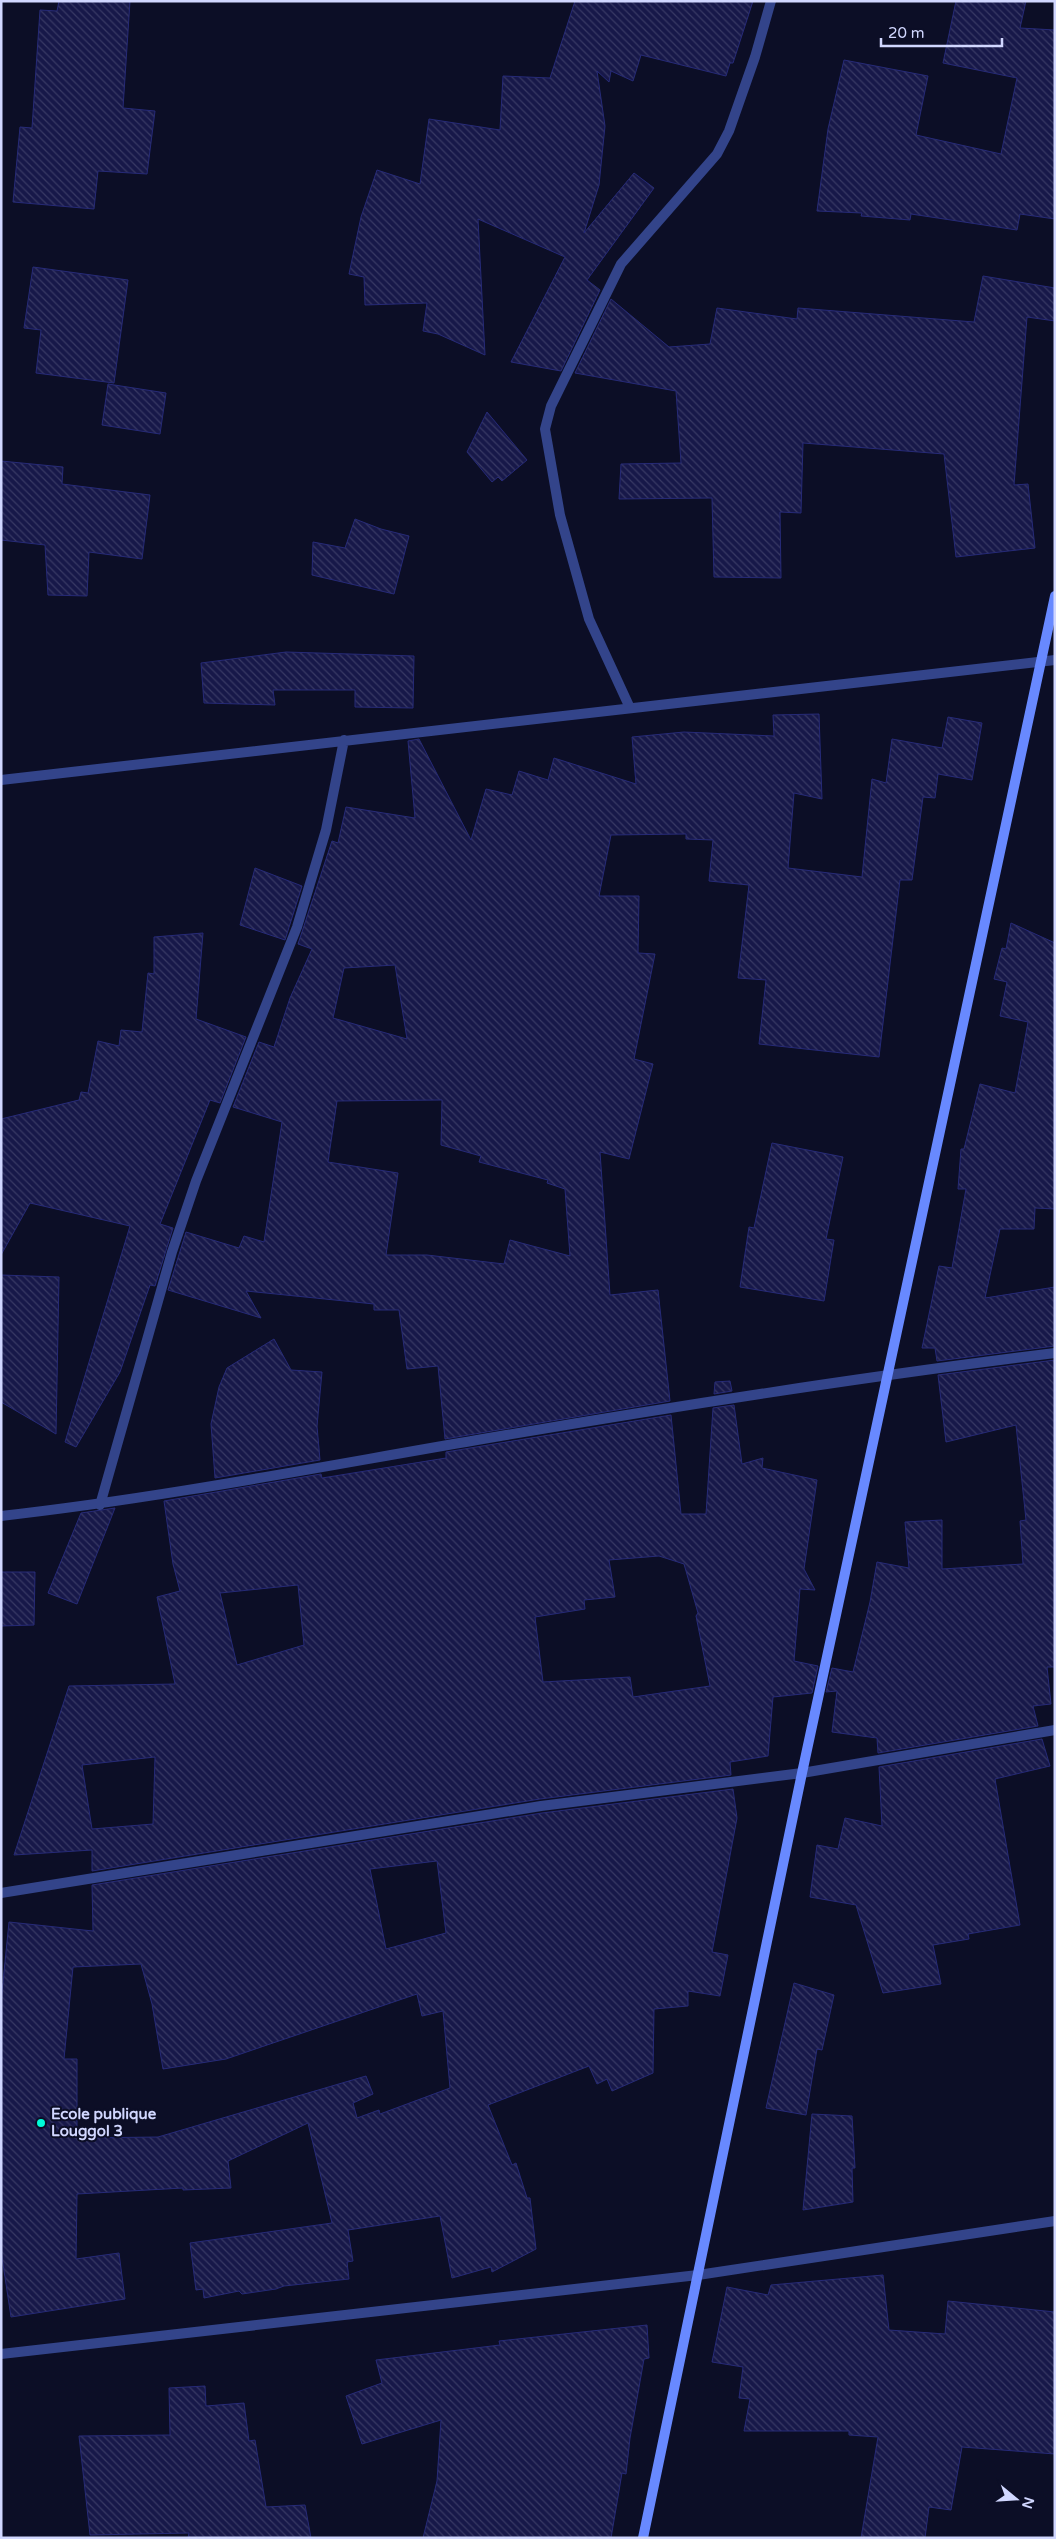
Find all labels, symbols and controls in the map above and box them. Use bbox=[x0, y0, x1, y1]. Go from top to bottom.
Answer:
scale bar bbox=[881, 15, 1002, 47]
text: 20 m bbox=[888, 24, 925, 42]
place label: Ecole publique Louggol 3 bbox=[51, 2105, 157, 2141]
marker: Ecole publique Louggol 3 bbox=[35, 2117, 47, 2129]
north arrow bbox=[991, 2474, 1041, 2524]
text: N bbox=[1018, 2495, 1038, 2511]

